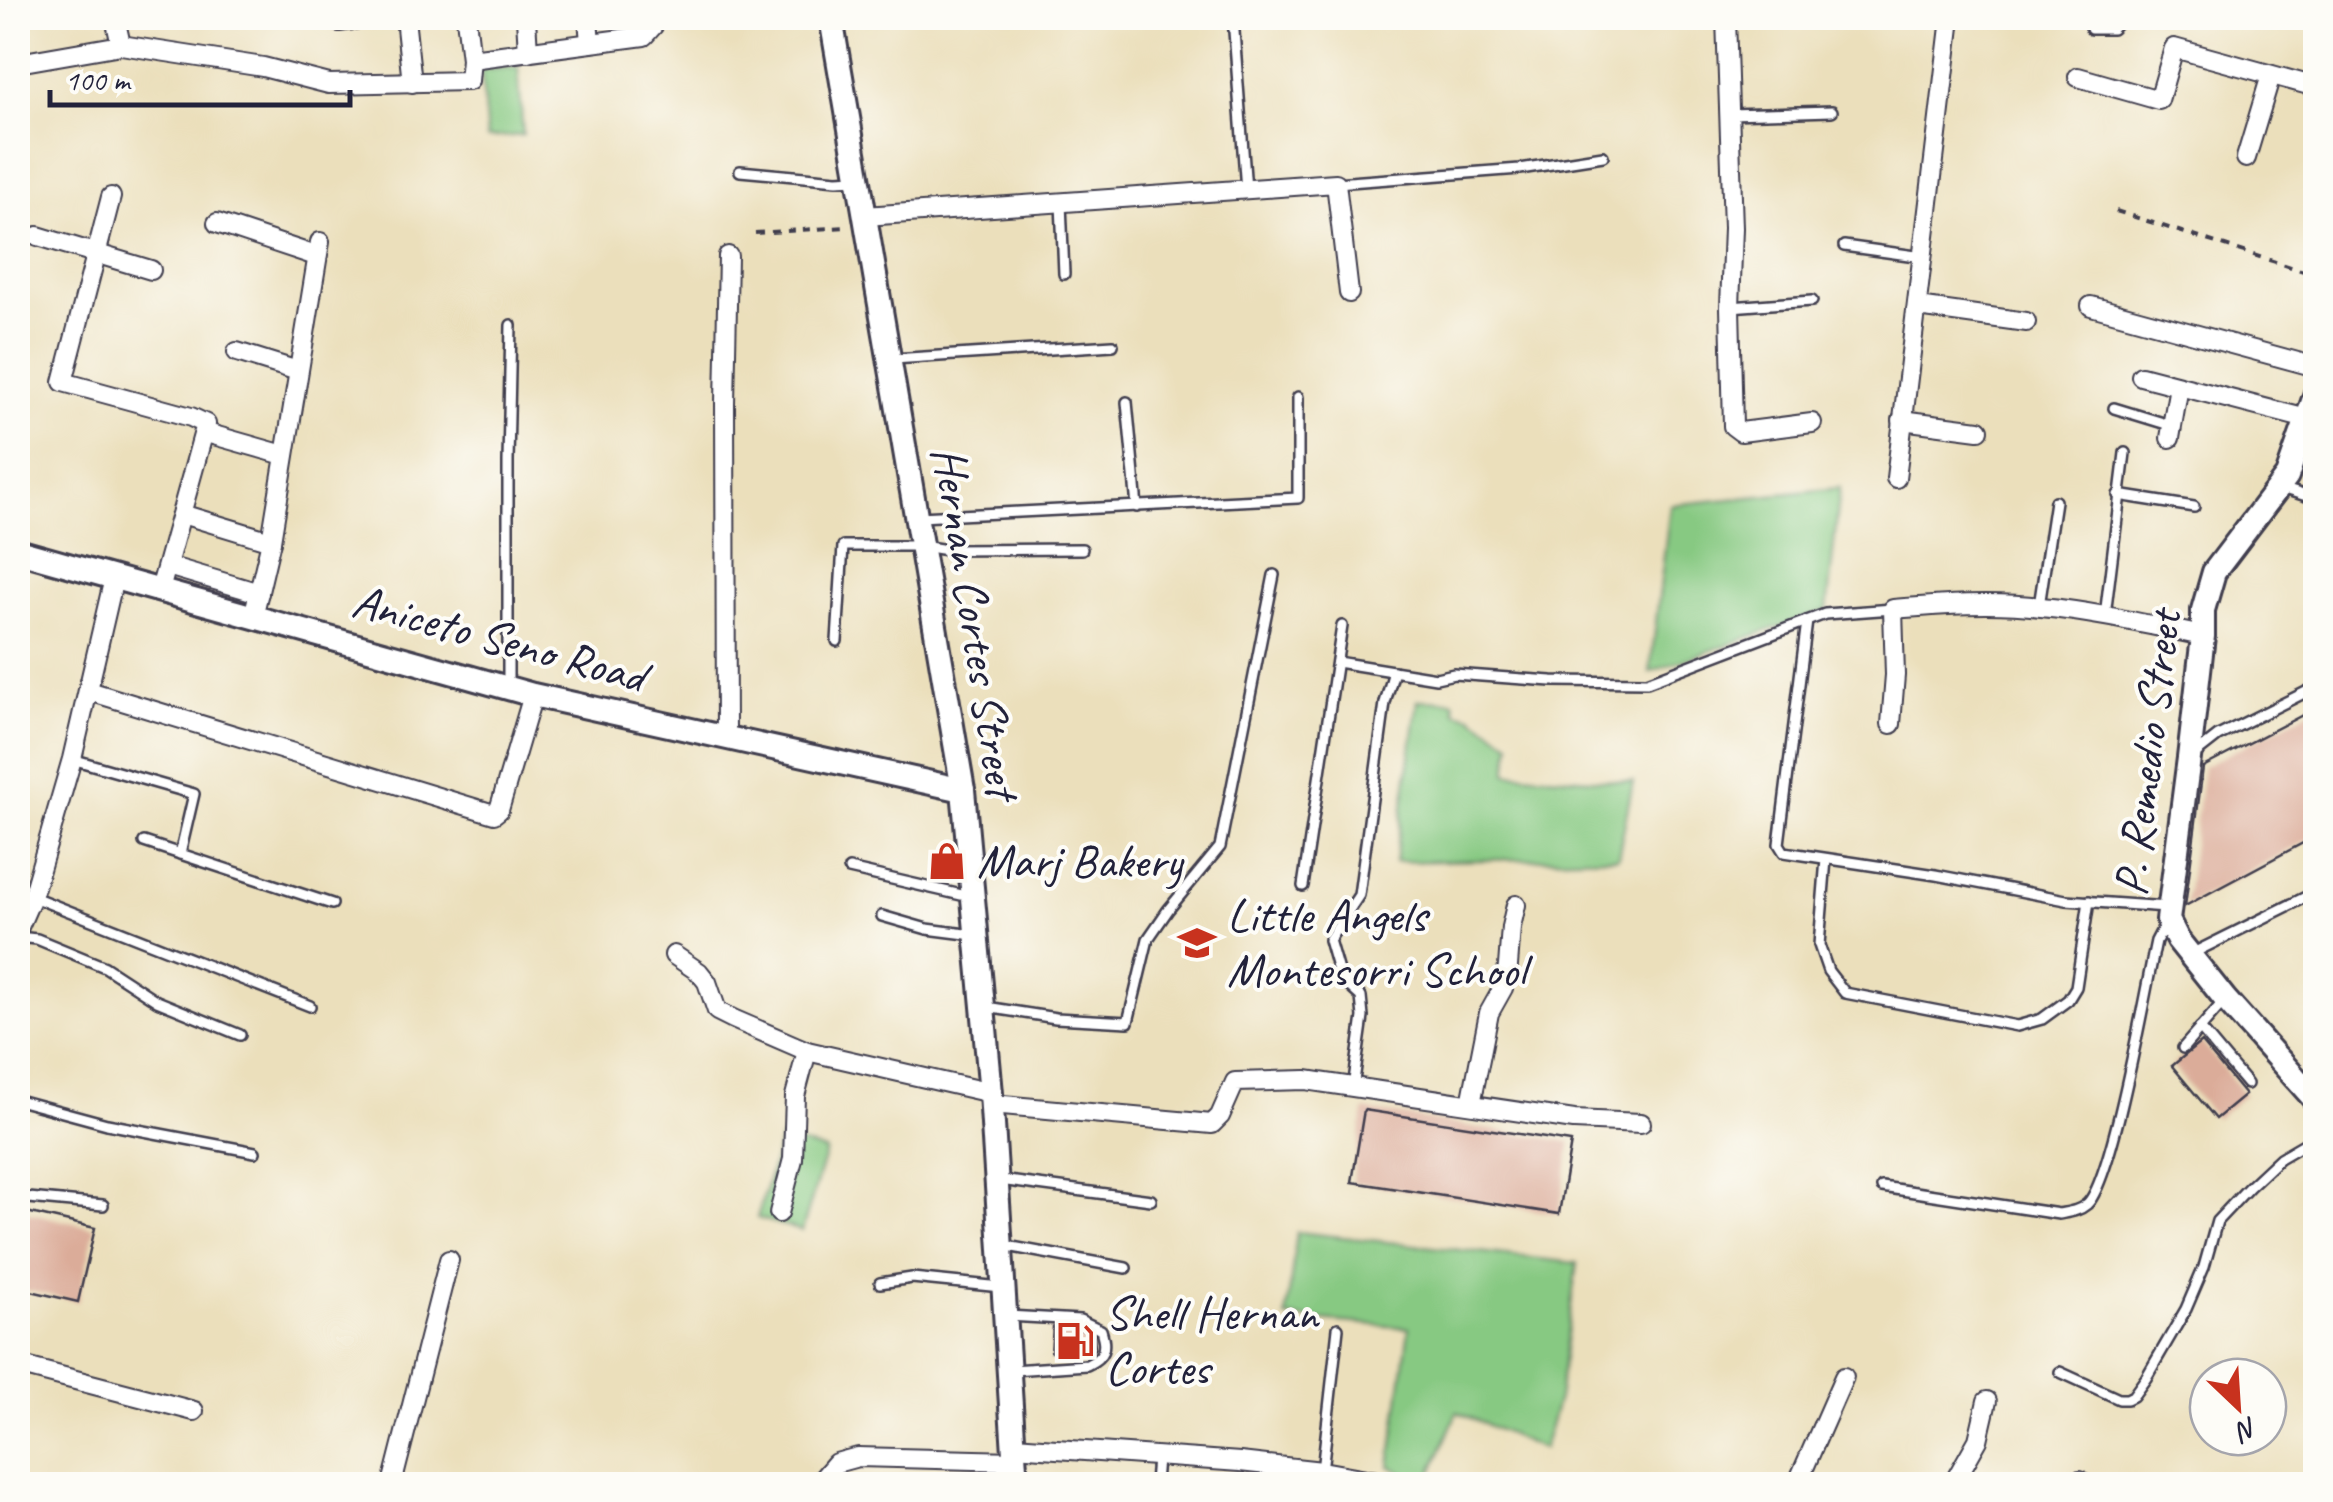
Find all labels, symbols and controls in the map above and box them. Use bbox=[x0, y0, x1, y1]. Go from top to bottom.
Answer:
scale bar bbox=[50, 45, 350, 107]
text: 100 m bbox=[65, 61, 132, 99]
street label: Hernan Cortes Street bbox=[919, 442, 1034, 808]
street label: Aniceto Seno Road bbox=[346, 570, 658, 708]
street label: P. Remedio Street bbox=[2100, 603, 2195, 899]
place label: Marj Bakery bbox=[977, 831, 1185, 891]
shop icon: Marj Bakery bbox=[926, 840, 968, 882]
place label: Little Angels Montesorri School bbox=[1227, 885, 1533, 1000]
school or university icon: Little Angels Montesorri School bbox=[1176, 922, 1218, 964]
place label: Shell Hernan Cortes bbox=[1105, 1283, 1320, 1398]
fuel station icon: Shell Hernan Cortes bbox=[1054, 1320, 1096, 1362]
north arrow bbox=[2188, 1357, 2288, 1457]
text: N bbox=[2229, 1410, 2264, 1451]

